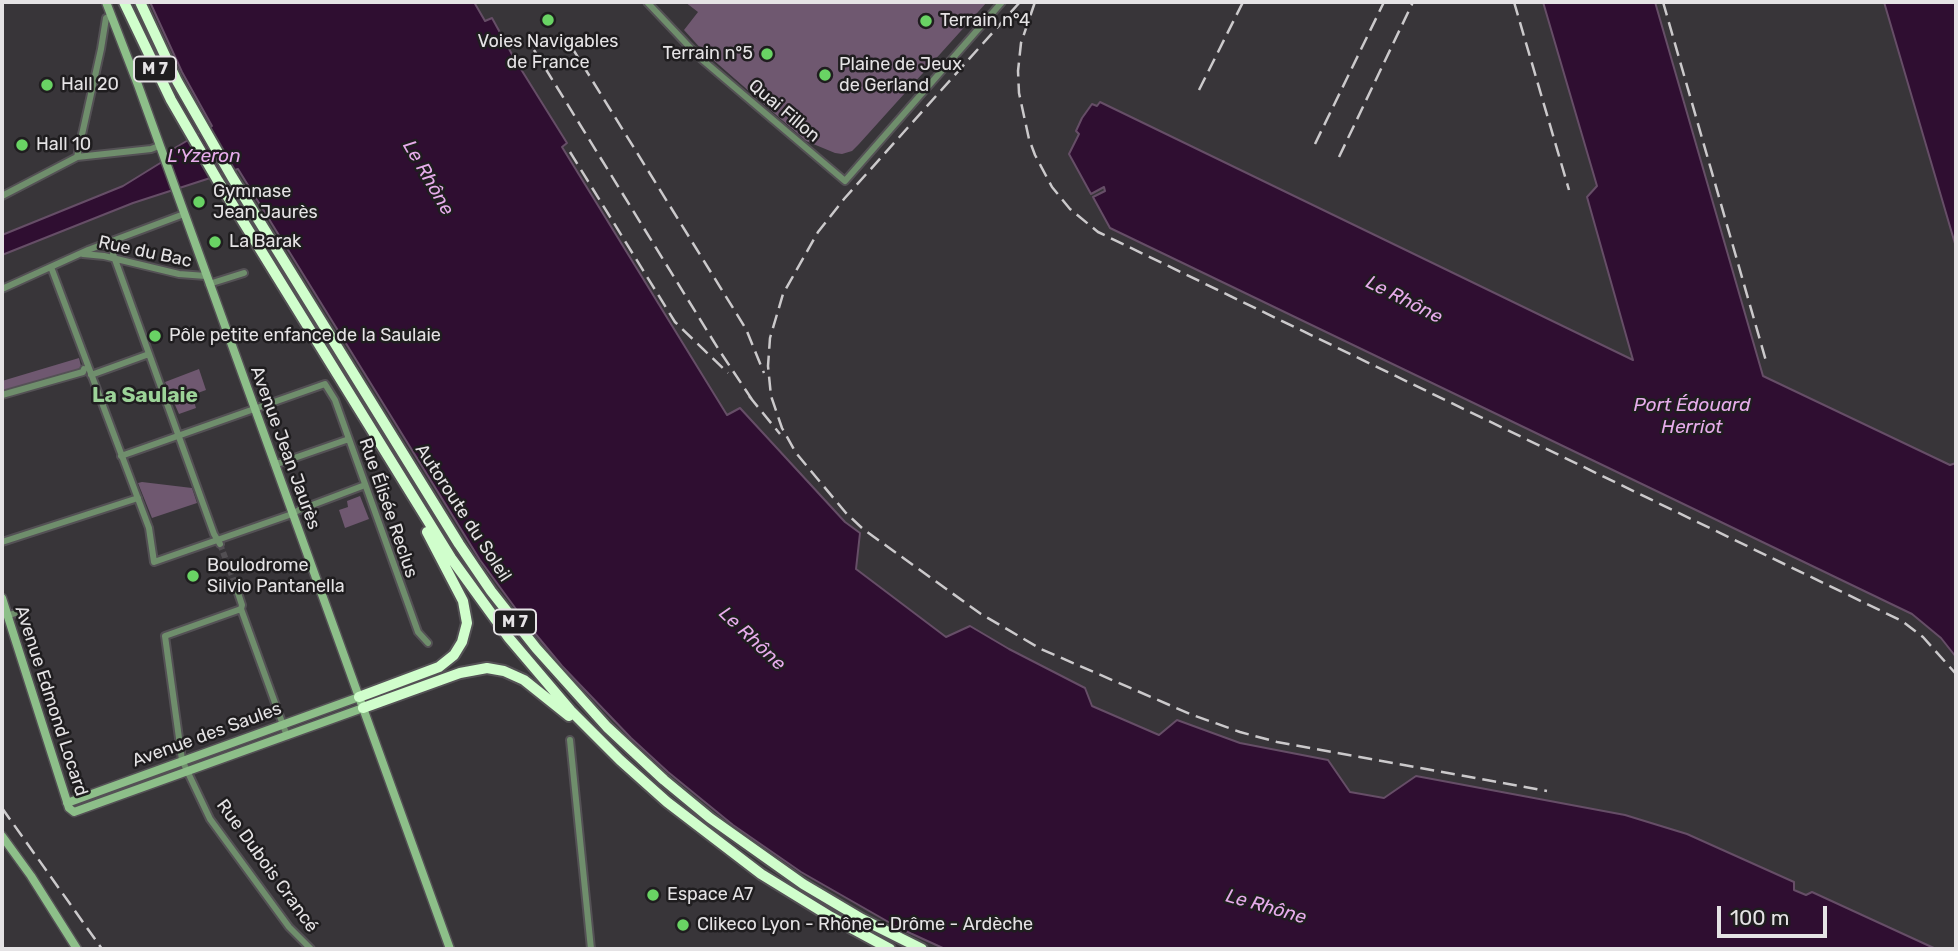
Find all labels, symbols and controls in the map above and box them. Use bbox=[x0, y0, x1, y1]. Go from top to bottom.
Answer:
place label: Terrain n°4 bbox=[940, 10, 1030, 32]
marker: Voies Navigables de France bbox=[540, 12, 556, 28]
marker: Terrain n°4 bbox=[918, 13, 934, 29]
place label: Voies Navigables de France bbox=[478, 31, 618, 74]
place label: Terrain n°5 bbox=[662, 43, 753, 65]
marker: Terrain n°5 bbox=[759, 46, 775, 62]
place label: Plaine de Jeux de Gerland bbox=[839, 54, 962, 96]
road number: M 7 bbox=[134, 57, 176, 82]
marker: Plaine de Jeux de Gerland bbox=[817, 67, 833, 83]
place label: Hall 20 bbox=[61, 74, 119, 96]
street label: Quai Fillon bbox=[744, 75, 824, 147]
marker: Hall 20 bbox=[39, 77, 55, 93]
place label: Hall 10 bbox=[36, 134, 91, 156]
marker: Hall 10 bbox=[14, 137, 30, 153]
water label: Le Rhône bbox=[397, 137, 459, 219]
water label: L'Yzeron bbox=[167, 146, 241, 168]
place label: Gymnase Jean Jaurès bbox=[213, 181, 318, 224]
marker: Gymnase Jean Jaurès bbox=[191, 194, 207, 210]
place label: La Barak bbox=[229, 231, 301, 253]
street label: Rue du Bac bbox=[96, 232, 194, 272]
marker: La Barak bbox=[207, 234, 223, 250]
water label: Le Rhône bbox=[1362, 271, 1446, 329]
place label: Pôle petite enfance de la Saulaie bbox=[169, 325, 441, 347]
marker: Pôle petite enfance de la Saulaie bbox=[147, 328, 163, 344]
street label: Avenue Jean Jaurès bbox=[245, 363, 325, 533]
district label: La Saulaie bbox=[92, 383, 198, 409]
water label: Port Édouard Herriot bbox=[1634, 395, 1750, 439]
street label: Rue Élisée Reclus bbox=[354, 435, 422, 581]
street label: Autoroute du Soleil bbox=[410, 440, 516, 586]
place label: Boulodrome Silvio Pantanella bbox=[207, 555, 345, 598]
marker: Boulodrome Silvio Pantanella bbox=[185, 568, 201, 584]
water label: Le Rhône bbox=[714, 602, 790, 676]
street label: Avenue Edmond Locard bbox=[10, 603, 92, 799]
road number: M 7 bbox=[494, 610, 536, 635]
street label: Avenue des Saules bbox=[129, 698, 285, 772]
street label: Rue Dubois Crancé bbox=[212, 795, 322, 937]
place label: Espace A7 bbox=[667, 884, 753, 906]
water label: Le Rhône bbox=[1223, 885, 1309, 929]
marker: Espace A7 bbox=[645, 887, 661, 903]
scale bar bbox=[1720, 892, 1830, 936]
text: 100 m bbox=[1730, 905, 1789, 930]
place label: Clikeco Lyon - Rhône - Drôme - Ardèche bbox=[697, 914, 1033, 936]
marker: Clikeco Lyon - Rhône - Drôme - Ardèche bbox=[675, 917, 691, 933]

